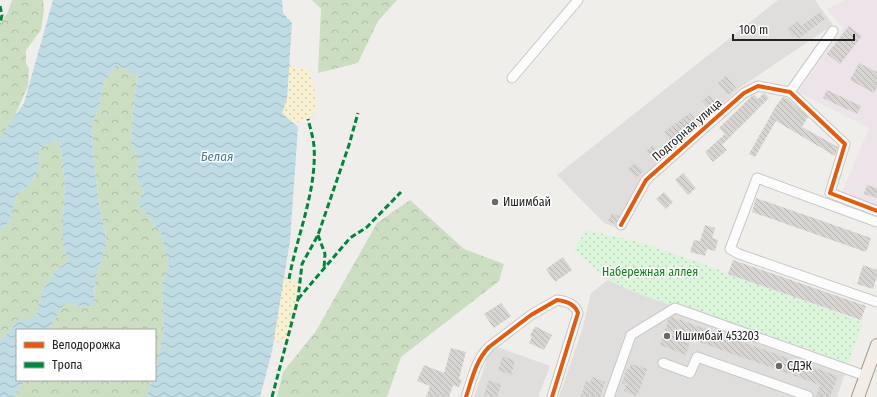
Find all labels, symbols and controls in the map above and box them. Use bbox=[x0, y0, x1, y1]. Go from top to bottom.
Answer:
scale bar bbox=[733, 16, 854, 42]
text: 100 m bbox=[739, 23, 768, 37]
street label: Подгорная улица bbox=[649, 96, 725, 164]
water label: Белая bbox=[201, 149, 233, 164]
place label: Ишимбай bbox=[503, 195, 551, 209]
marker: Ишимбай bbox=[490, 197, 500, 207]
park label: Набережная аллея bbox=[602, 265, 698, 279]
legend bbox=[16, 329, 156, 381]
place label: Ишимбай 453203 bbox=[675, 329, 759, 343]
marker: Ишимбай 453203 bbox=[662, 331, 672, 341]
text: Велодорожка bbox=[52, 338, 121, 352]
text: Тропа bbox=[52, 358, 83, 372]
place label: СДЭК bbox=[787, 359, 813, 373]
marker: СДЭК bbox=[774, 361, 784, 371]

